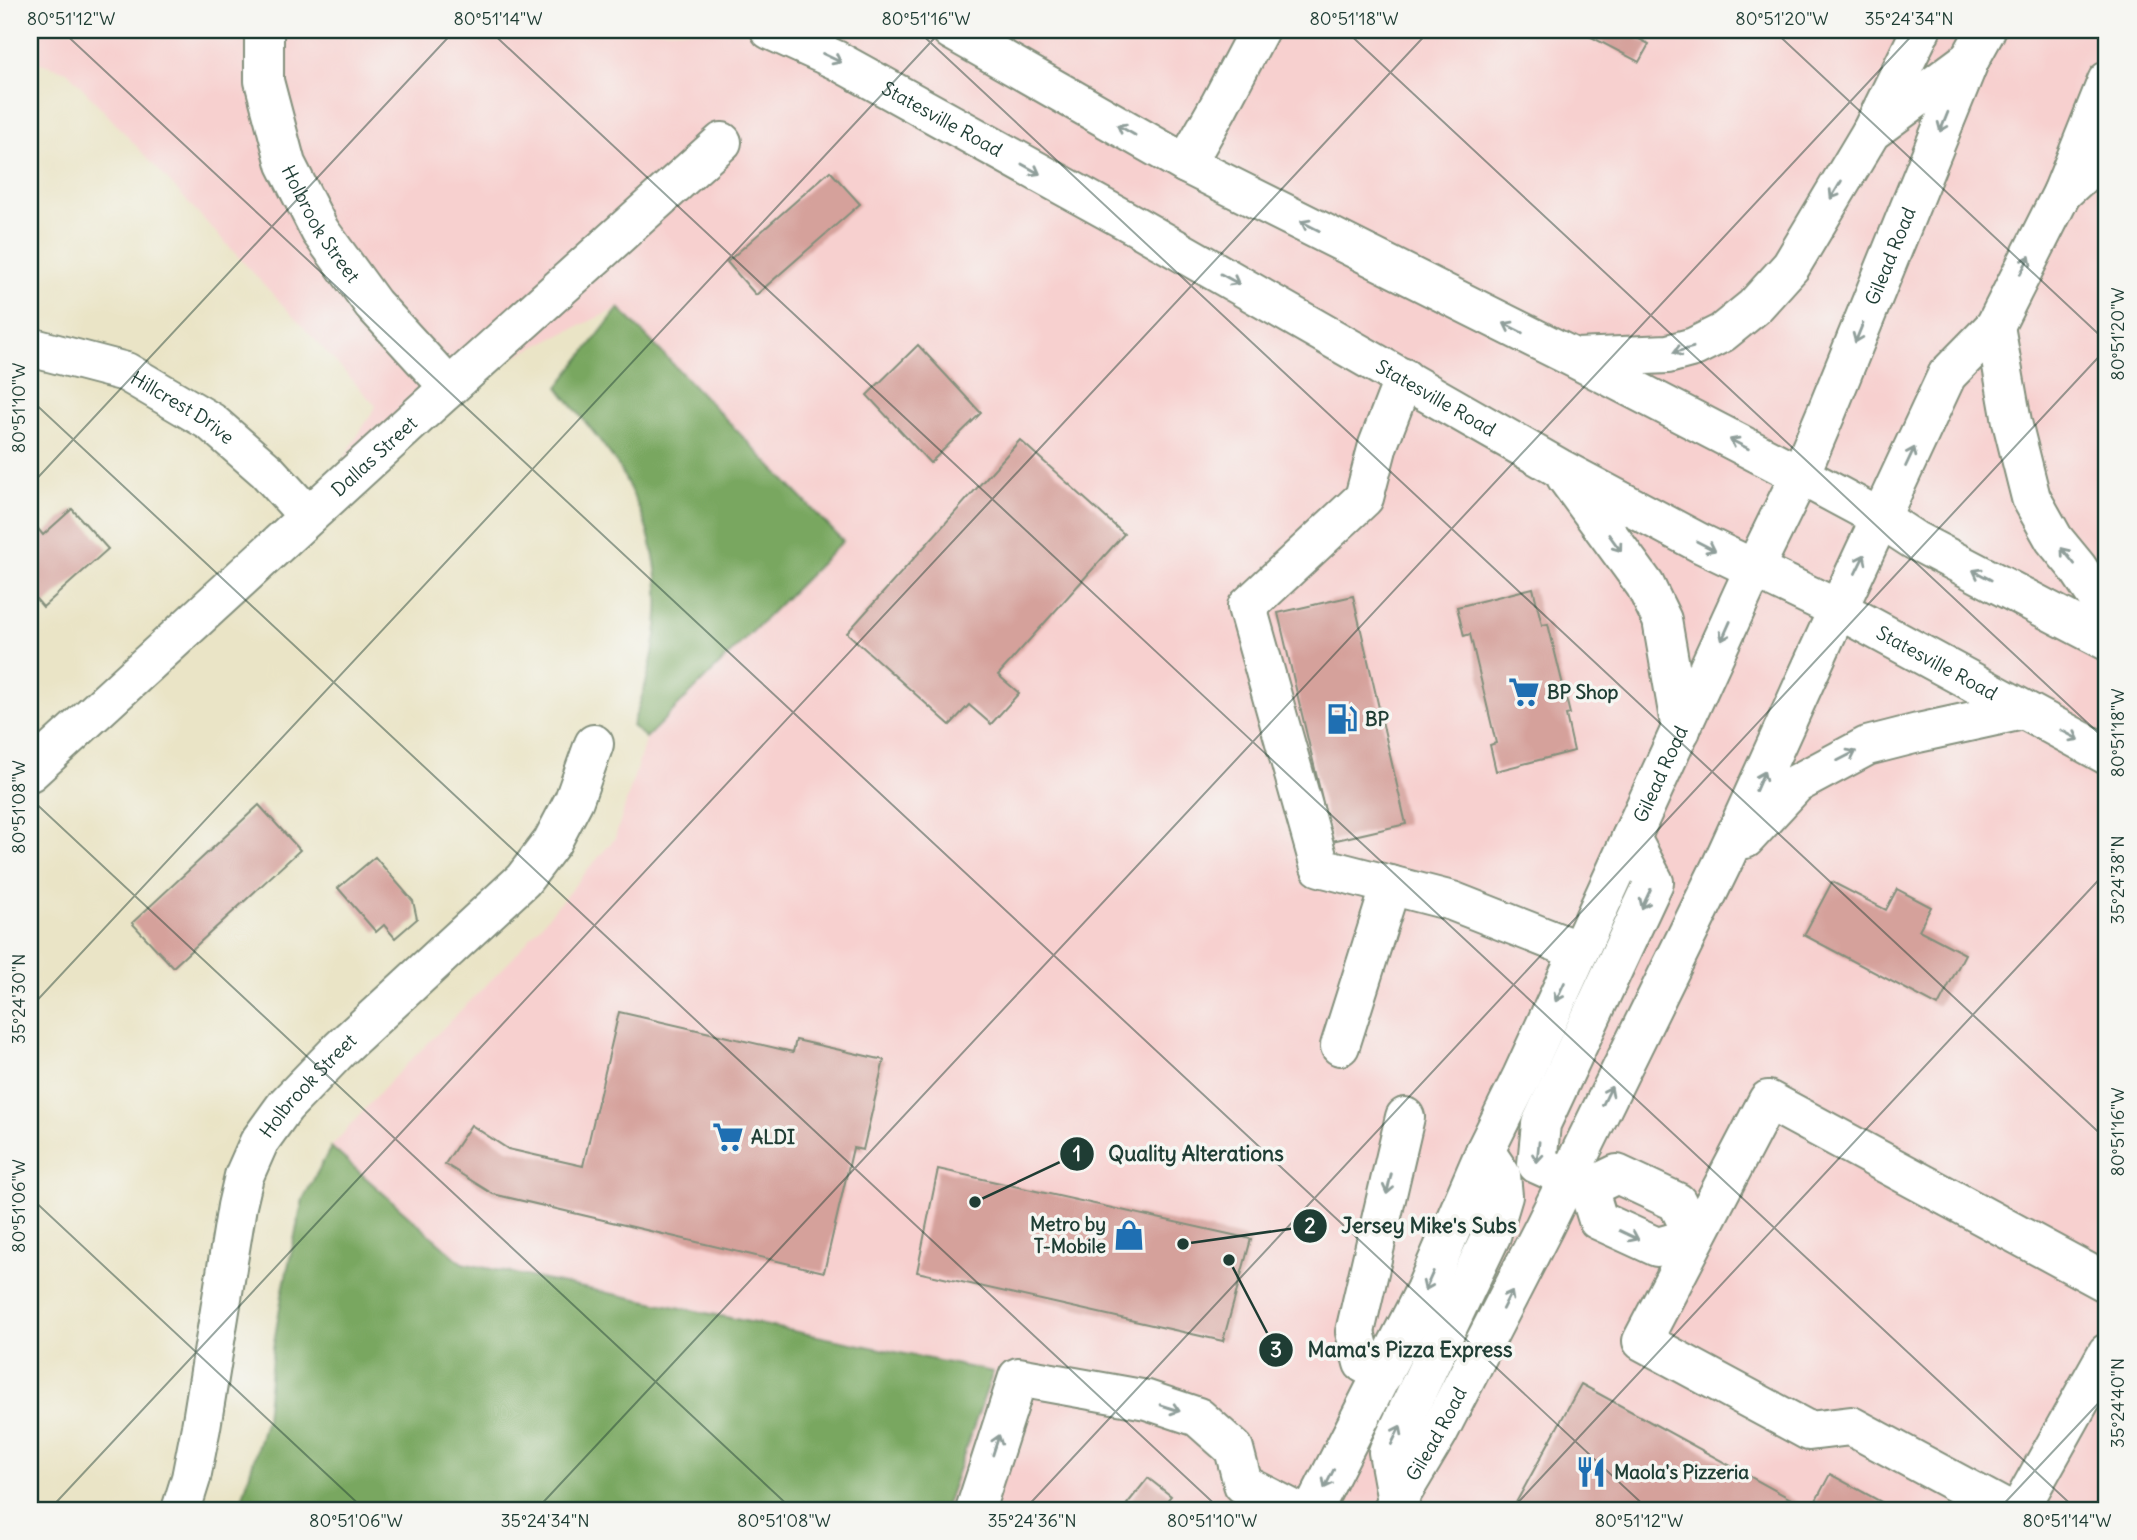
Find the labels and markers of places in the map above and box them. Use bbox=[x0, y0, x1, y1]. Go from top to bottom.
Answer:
supermarket icon: BP Shop bbox=[1507, 675, 1541, 709]
place label: BP Shop bbox=[1547, 680, 1619, 704]
fuel station icon: BP bbox=[1325, 702, 1359, 736]
place label: BP bbox=[1365, 707, 1389, 731]
supermarket icon: ALDI bbox=[711, 1120, 745, 1154]
place label: ALDI bbox=[751, 1125, 795, 1149]
callout: Quality Alterations bbox=[1060, 1133, 1298, 1175]
callout: Jersey Mike's Subs bbox=[1292, 1205, 1531, 1247]
place label: Metro by T-Mobile bbox=[1030, 1212, 1106, 1258]
shop icon: Metro by T-Mobile bbox=[1112, 1218, 1146, 1252]
callout: Mama's Pizza Express bbox=[1258, 1329, 1526, 1371]
restaurant icon: Maola's Pizzeria bbox=[1574, 1455, 1608, 1489]
place label: Maola's Pizzeria bbox=[1614, 1460, 1749, 1484]

